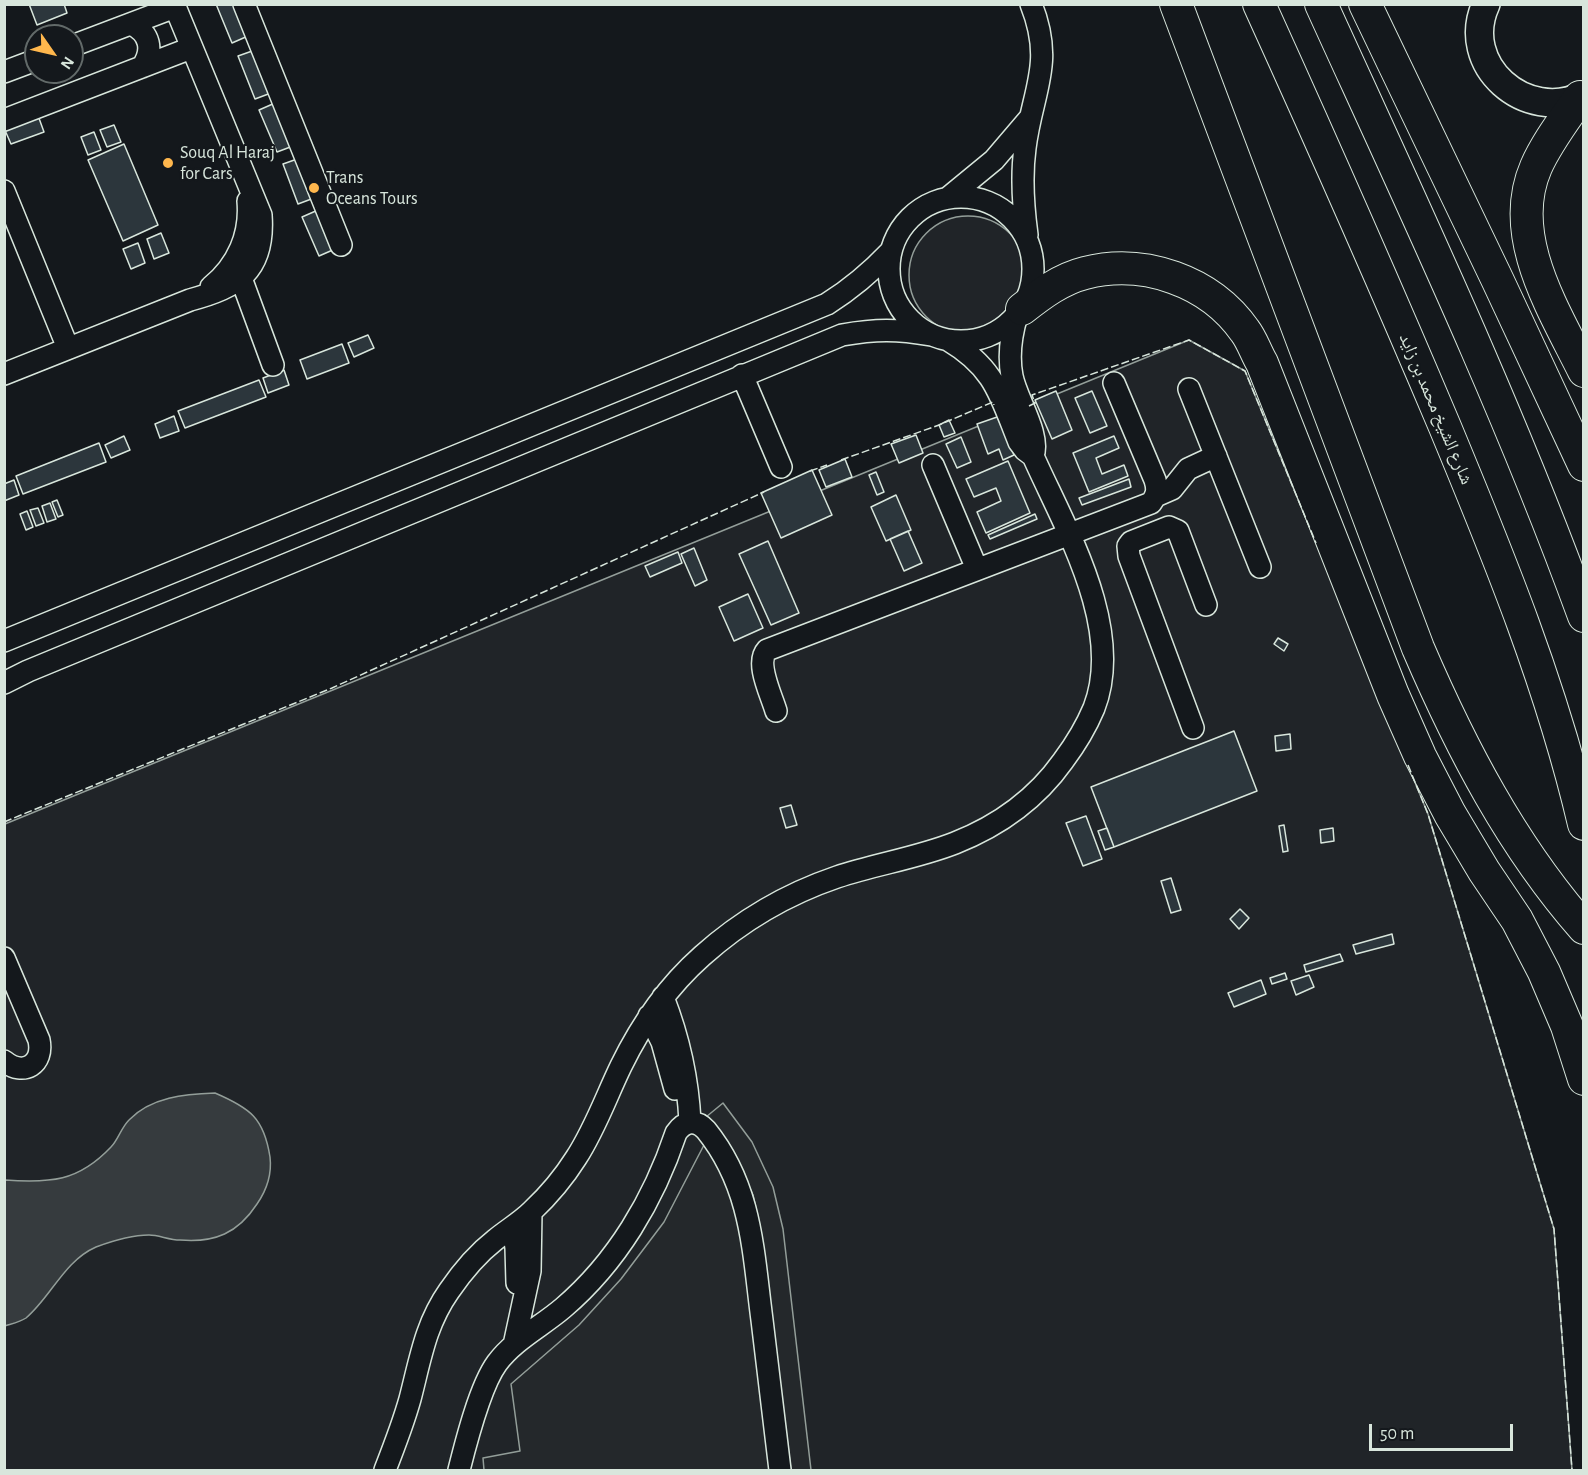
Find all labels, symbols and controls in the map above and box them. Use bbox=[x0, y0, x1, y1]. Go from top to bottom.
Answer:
north arrow bbox=[24, 24, 84, 84]
text: N bbox=[58, 54, 77, 72]
place label: Souq Al Haraj for Cars bbox=[180, 142, 275, 184]
marker: Souq Al Haraj for Cars bbox=[161, 156, 175, 170]
place label: Trans Oceans Tours bbox=[326, 167, 418, 210]
marker: Trans Oceans Tours bbox=[307, 181, 321, 195]
street label: شارع الشيخ محمد بن زايد bbox=[1394, 330, 1478, 488]
scale bar bbox=[1372, 1412, 1516, 1450]
text: 50 m bbox=[1380, 1425, 1414, 1443]

